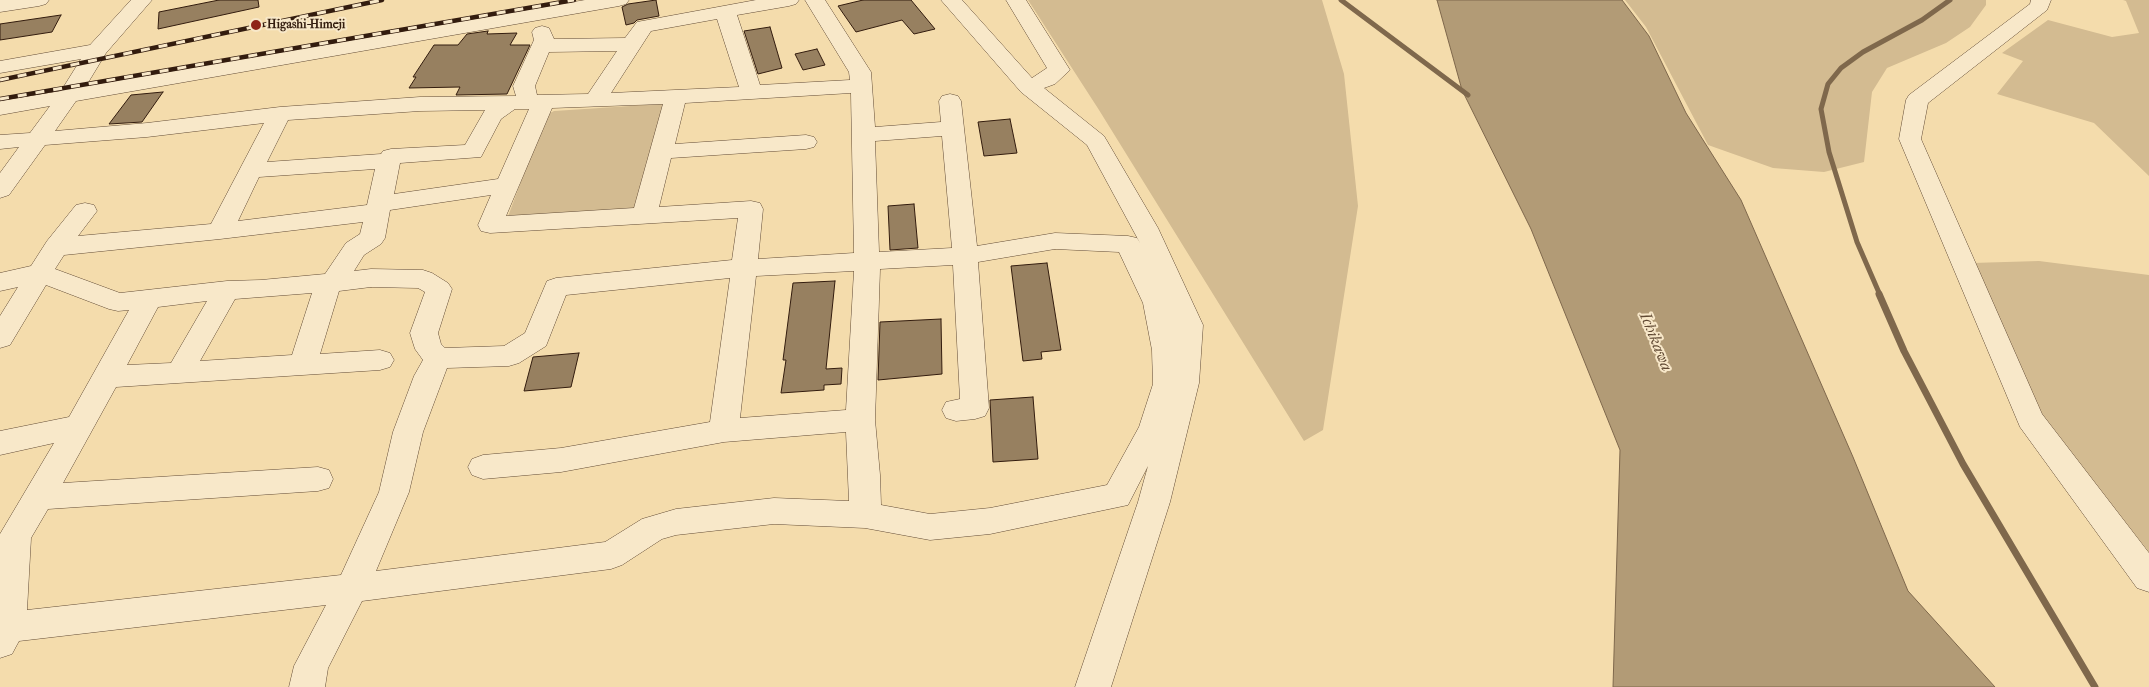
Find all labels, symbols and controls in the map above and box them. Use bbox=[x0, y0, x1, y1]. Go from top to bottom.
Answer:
marker: Higashi-Himeji bbox=[249, 18, 263, 32]
place label: Higashi-Himeji bbox=[267, 18, 345, 32]
water label: Ichikawa bbox=[1635, 310, 1675, 374]

